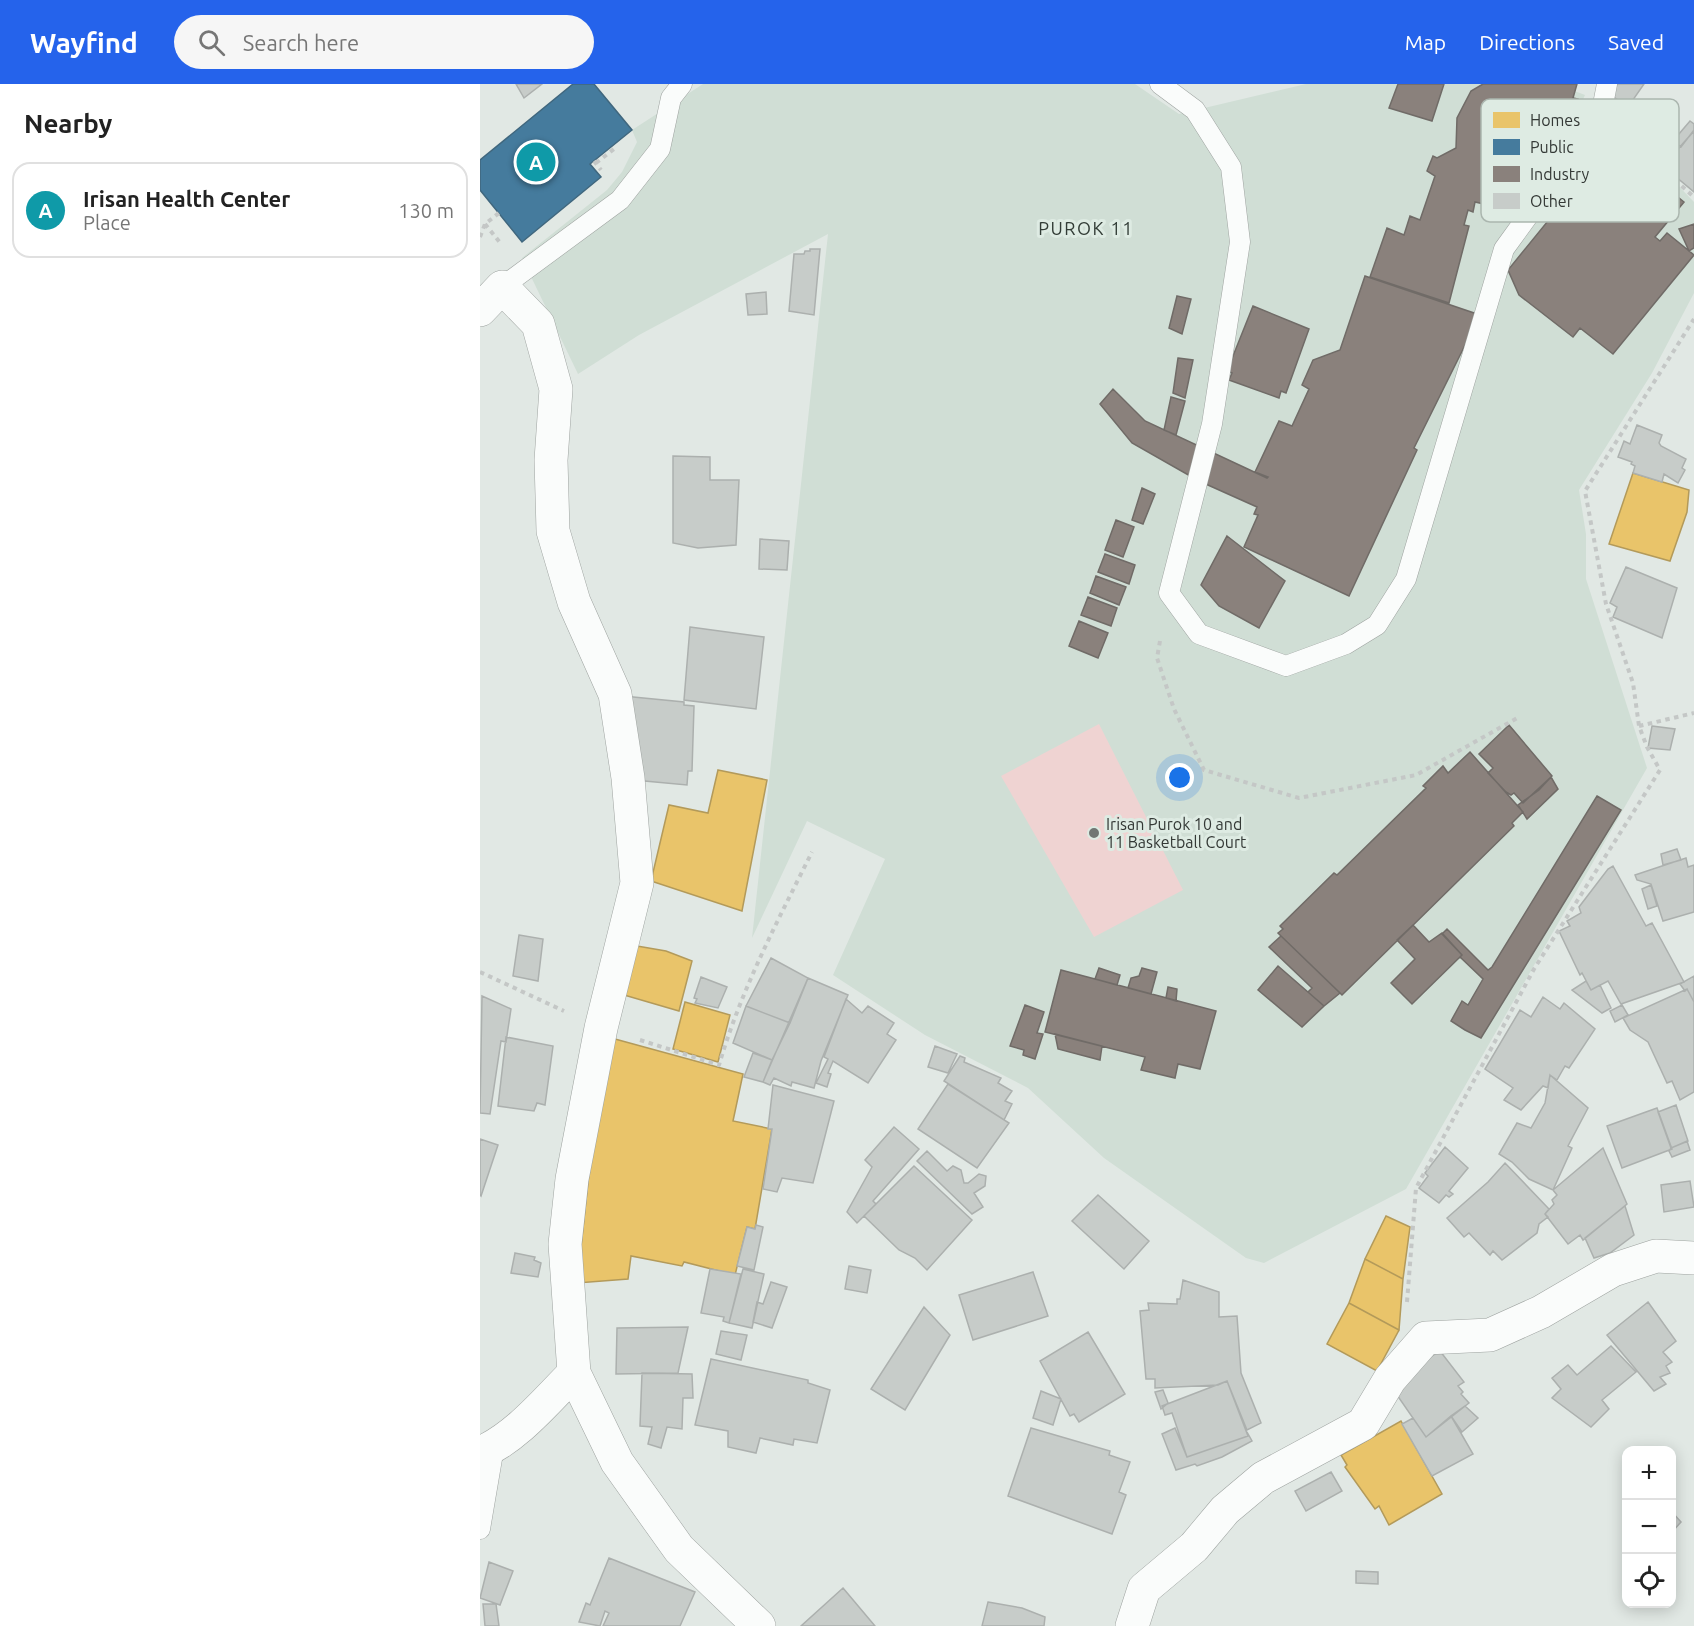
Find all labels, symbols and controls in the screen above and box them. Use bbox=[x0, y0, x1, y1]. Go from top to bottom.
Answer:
search box bbox=[174, 15, 594, 69]
icon: search bbox=[195, 26, 228, 59]
text: Wayfind bbox=[30, 27, 138, 58]
text: Search here bbox=[243, 30, 359, 55]
text: Map bbox=[1405, 30, 1446, 54]
text: Directions bbox=[1479, 30, 1575, 54]
text: Saved bbox=[1608, 30, 1664, 54]
legend bbox=[1481, 99, 1679, 222]
text: Nearby bbox=[24, 109, 112, 138]
text: Homes bbox=[1530, 111, 1580, 129]
text: Public bbox=[1530, 138, 1574, 156]
pin: A bbox=[516, 140, 556, 184]
text: Industry bbox=[1530, 165, 1589, 183]
text: Irisan Health Center bbox=[83, 186, 290, 211]
text: Other bbox=[1530, 192, 1573, 210]
text: A bbox=[38, 199, 53, 222]
text: 130 m bbox=[398, 199, 454, 222]
text: Place bbox=[83, 211, 131, 234]
district label: PUROK 11 bbox=[1038, 218, 1134, 238]
your location bbox=[1165, 763, 1194, 792]
place label: Irisan Purok 10 and 11 Basketball Court bbox=[1106, 815, 1247, 851]
marker: Irisan Purok 10 and 11 Basketball Court bbox=[1087, 826, 1101, 840]
map controls bbox=[1622, 1446, 1676, 1608]
button: + bbox=[1622, 1446, 1676, 1500]
button: − bbox=[1622, 1500, 1676, 1554]
button: locate bbox=[1622, 1554, 1676, 1608]

